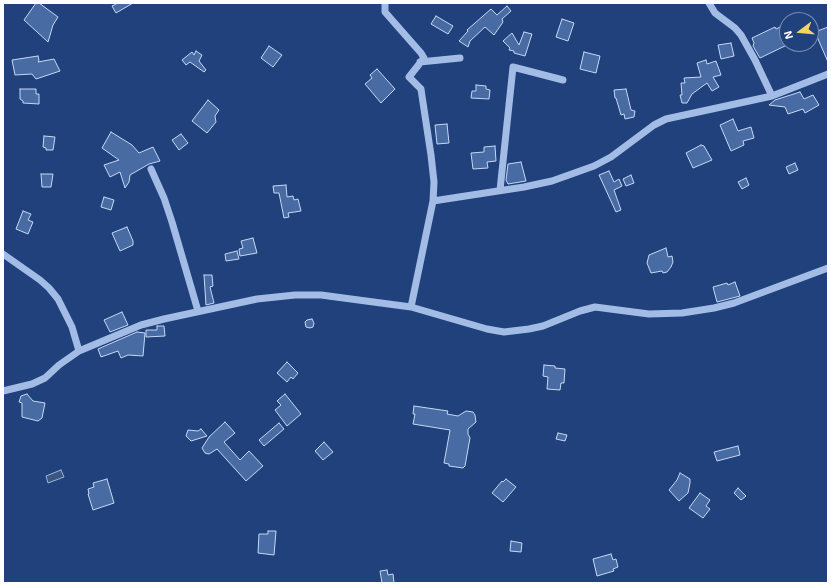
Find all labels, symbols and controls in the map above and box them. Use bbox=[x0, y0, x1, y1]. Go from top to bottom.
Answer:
north arrow bbox=[779, 12, 819, 52]
text: N bbox=[781, 30, 795, 41]

